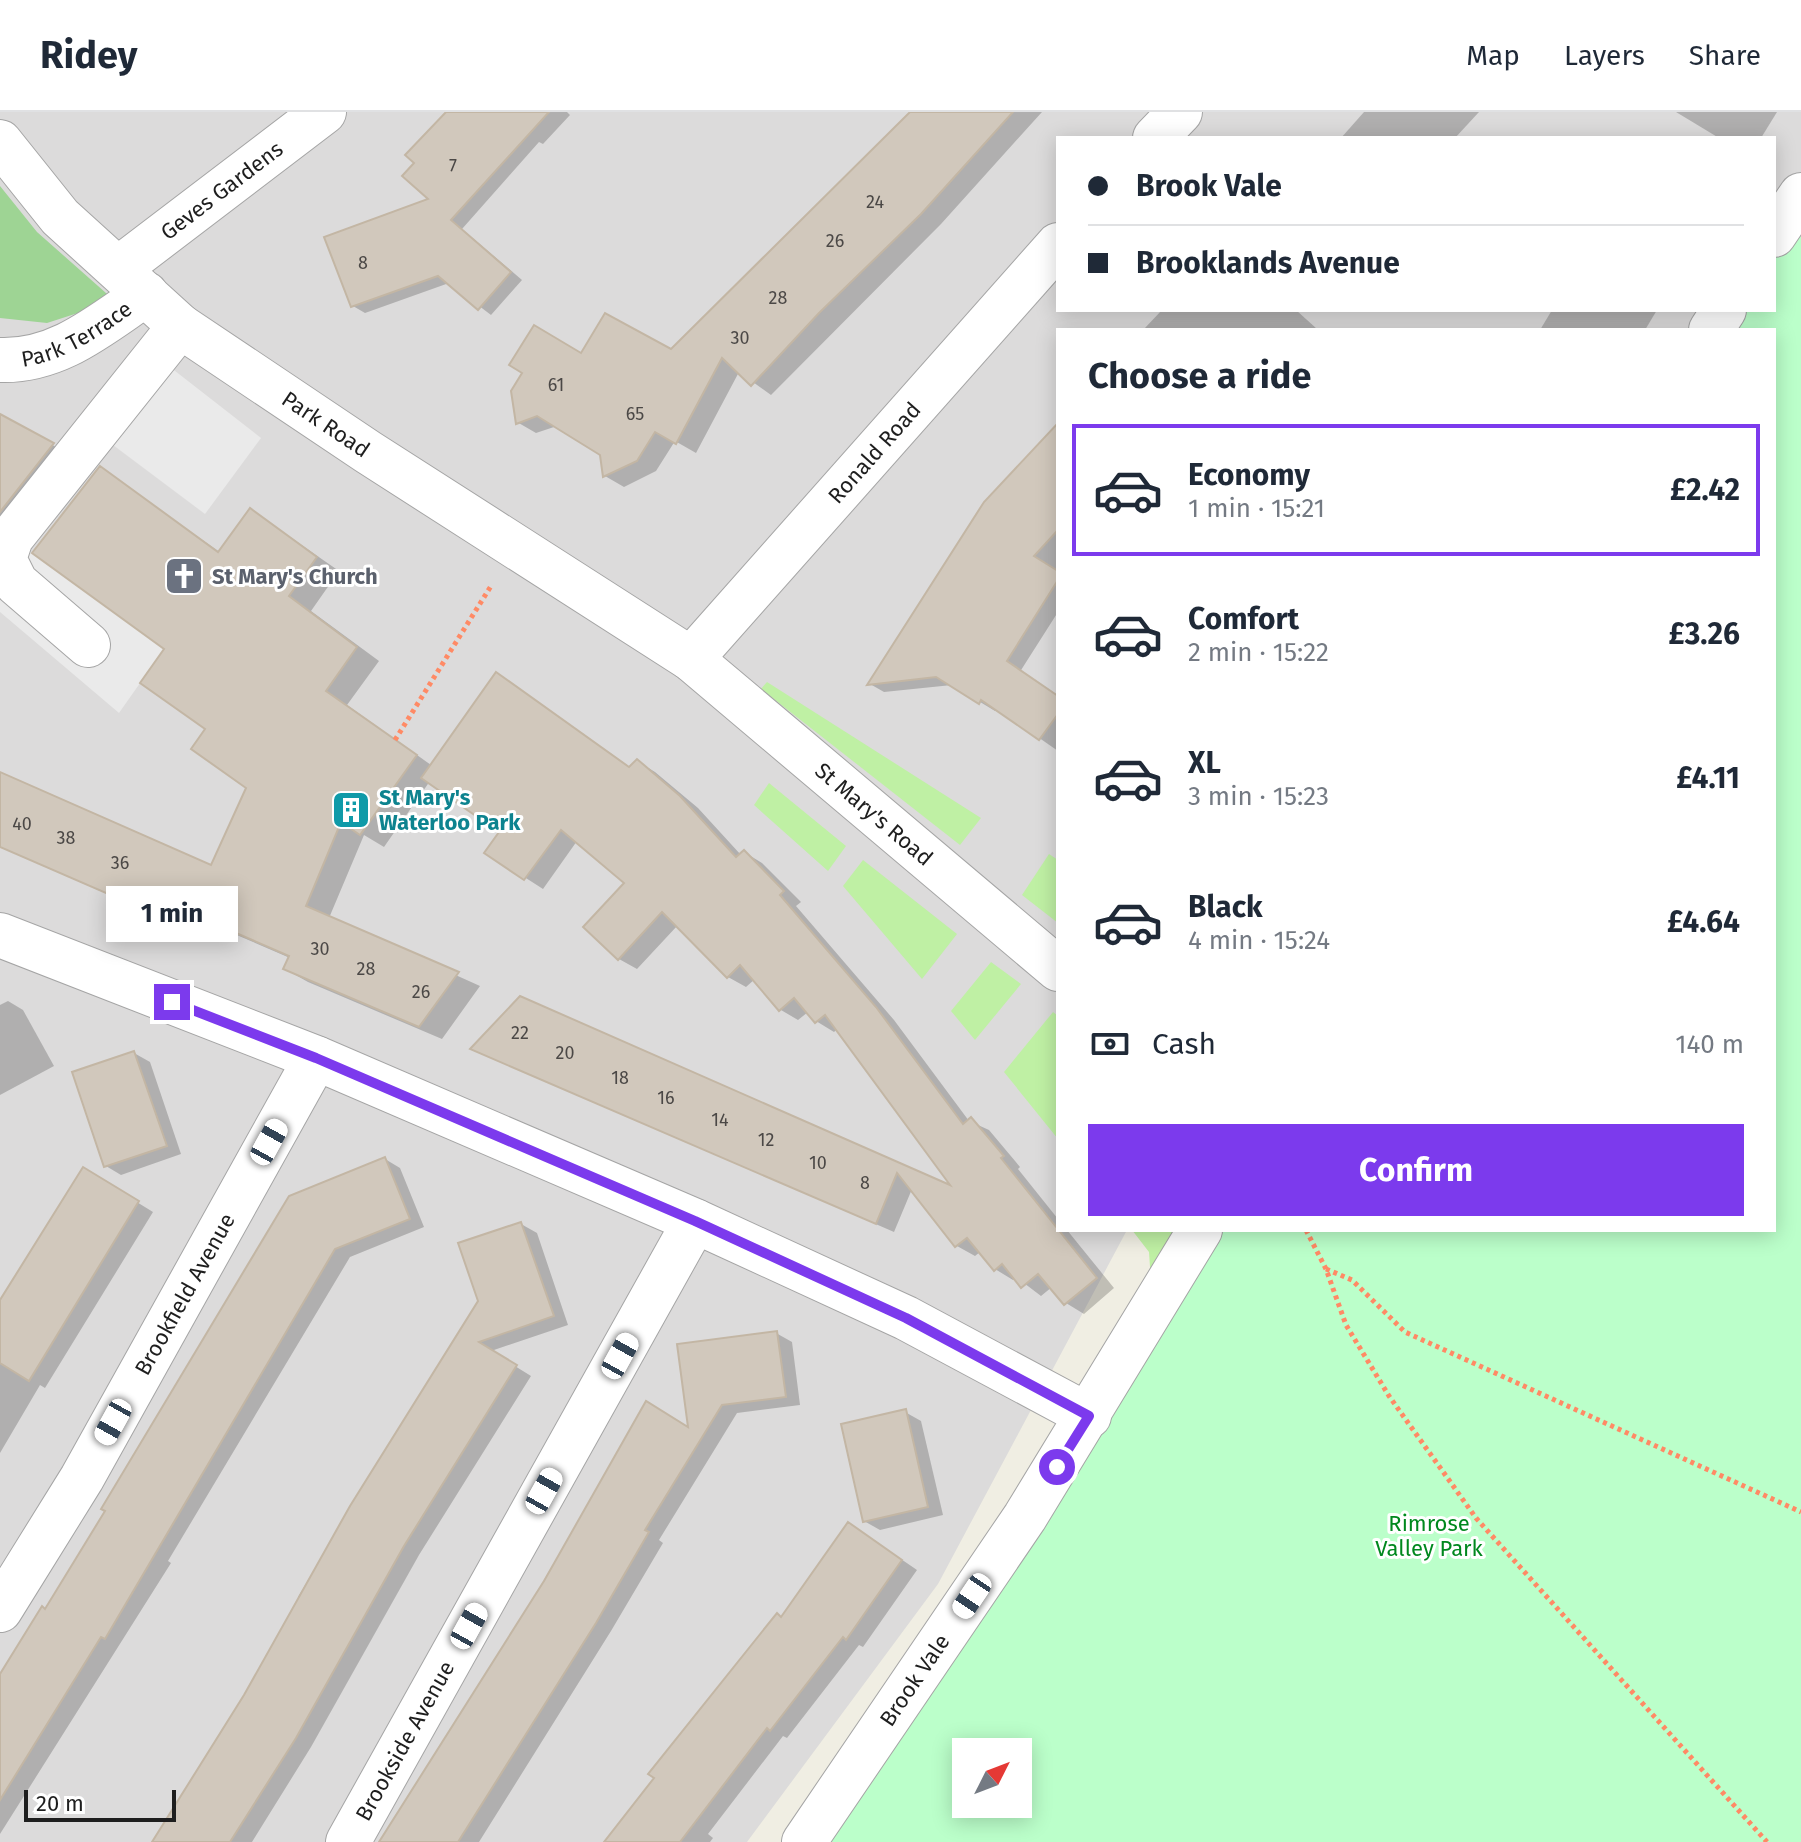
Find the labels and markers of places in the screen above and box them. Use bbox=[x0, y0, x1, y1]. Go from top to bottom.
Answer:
church icon: St Mary's Church bbox=[163, 555, 205, 597]
place label: St Mary's Church bbox=[212, 563, 378, 590]
place label: St Mary's Waterloo Park bbox=[379, 784, 521, 836]
building icon: St Mary's Waterloo Park bbox=[330, 789, 372, 831]

